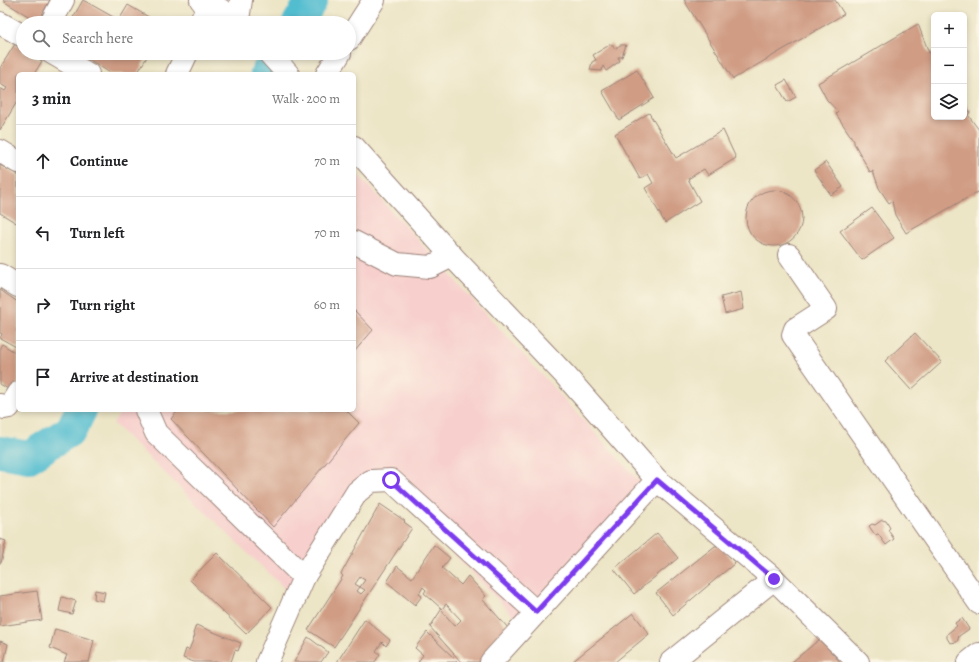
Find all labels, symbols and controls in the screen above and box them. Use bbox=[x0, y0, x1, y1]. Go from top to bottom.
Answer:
map controls bbox=[931, 12, 967, 120]
button: + bbox=[931, 12, 967, 48]
search box bbox=[16, 16, 356, 60]
icon: search bbox=[30, 27, 52, 49]
text: Search here bbox=[62, 28, 133, 48]
button: − bbox=[931, 48, 967, 84]
button: layers bbox=[931, 84, 967, 120]
text: 3 min bbox=[32, 87, 71, 110]
text: Walk · 200 m bbox=[272, 90, 340, 107]
icon: ahead bbox=[32, 150, 54, 172]
text: Continue bbox=[70, 151, 128, 171]
text: 70 m bbox=[314, 152, 340, 169]
icon: left bbox=[32, 222, 54, 244]
text: Turn left bbox=[70, 223, 125, 243]
text: 70 m bbox=[314, 224, 340, 241]
icon: right bbox=[32, 294, 54, 316]
text: Turn right bbox=[70, 295, 135, 315]
text: 60 m bbox=[314, 296, 340, 313]
icon: arrive bbox=[32, 366, 54, 388]
text: Arrive at destination bbox=[70, 367, 199, 387]
route start bbox=[382, 471, 400, 489]
route end bbox=[765, 570, 783, 588]

